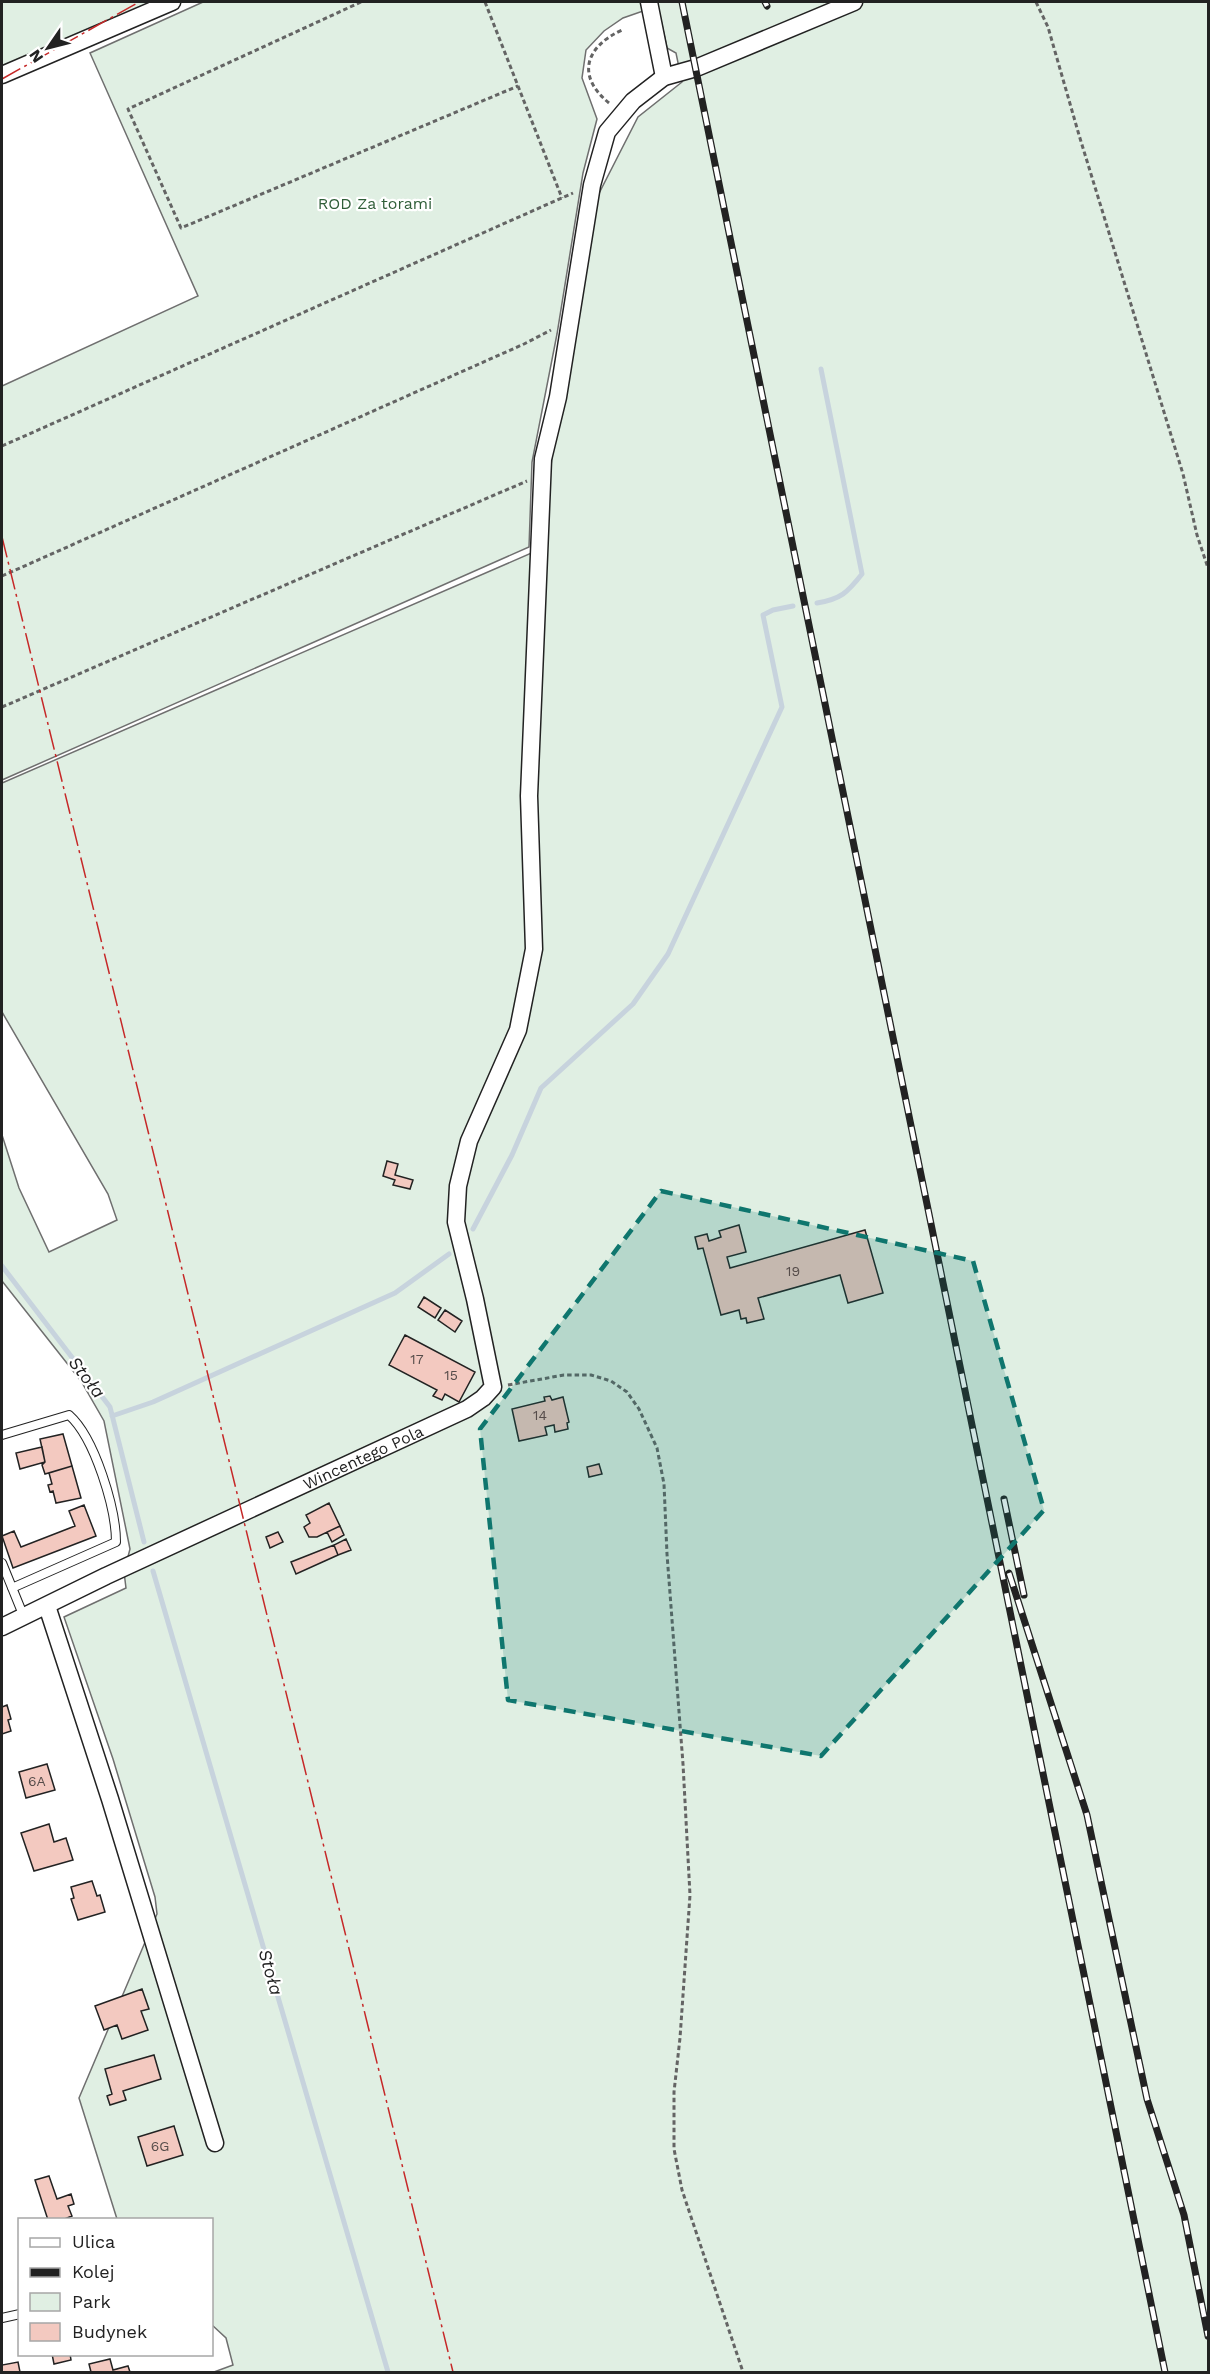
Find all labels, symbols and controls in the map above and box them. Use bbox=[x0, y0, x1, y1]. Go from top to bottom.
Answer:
north arrow bbox=[18, 18, 78, 78]
text: N bbox=[25, 46, 47, 67]
park label: ROD Za torami bbox=[318, 194, 432, 213]
house number: 19 bbox=[786, 1263, 800, 1279]
house number: 17 bbox=[410, 1351, 424, 1367]
water label: Stoła bbox=[64, 1352, 110, 1402]
house number: 15 bbox=[444, 1367, 458, 1383]
house number: 14 bbox=[533, 1407, 547, 1423]
street label: Wincentego Pola bbox=[300, 1421, 426, 1493]
house number: 6A bbox=[28, 1773, 46, 1789]
water label: Stoła bbox=[254, 1947, 288, 1997]
house number: 6G bbox=[151, 2138, 169, 2154]
legend bbox=[18, 2218, 213, 2356]
text: Ulica bbox=[72, 2231, 115, 2252]
text: Kolej bbox=[72, 2261, 115, 2282]
text: Park bbox=[72, 2291, 111, 2312]
text: Budynek bbox=[72, 2321, 147, 2342]

